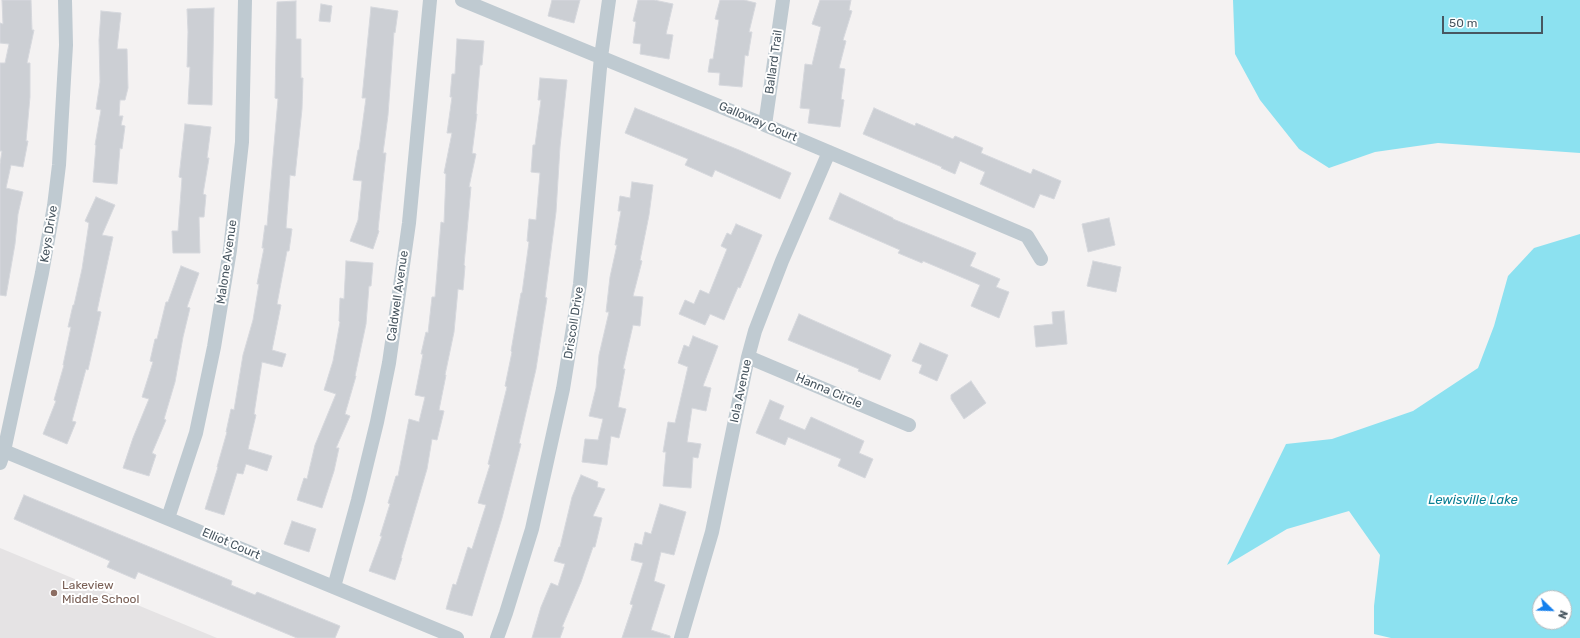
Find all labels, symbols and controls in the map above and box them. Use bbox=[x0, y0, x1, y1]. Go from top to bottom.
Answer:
scale bar bbox=[1444, 8, 1545, 34]
text: 50 m bbox=[1449, 16, 1477, 30]
street label: Ballard Trail bbox=[762, 29, 786, 95]
street label: Galloway Court bbox=[716, 99, 800, 145]
street label: Keys Drive bbox=[37, 204, 61, 264]
street label: Malone Avenue bbox=[214, 219, 240, 305]
street label: Caldwell Avenue bbox=[384, 250, 412, 342]
street label: Driscoll Drive bbox=[561, 286, 587, 360]
street label: Iola Avenue bbox=[727, 358, 755, 424]
street label: Hanna Circle bbox=[794, 371, 864, 411]
water label: Lewisville Lake bbox=[1428, 492, 1518, 508]
street label: Elliot Court bbox=[200, 525, 262, 563]
place label: Lakeview Middle School bbox=[62, 579, 139, 607]
marker: Lakeview Middle School bbox=[49, 588, 59, 598]
north arrow bbox=[1532, 590, 1572, 630]
text: N bbox=[1555, 608, 1570, 621]

